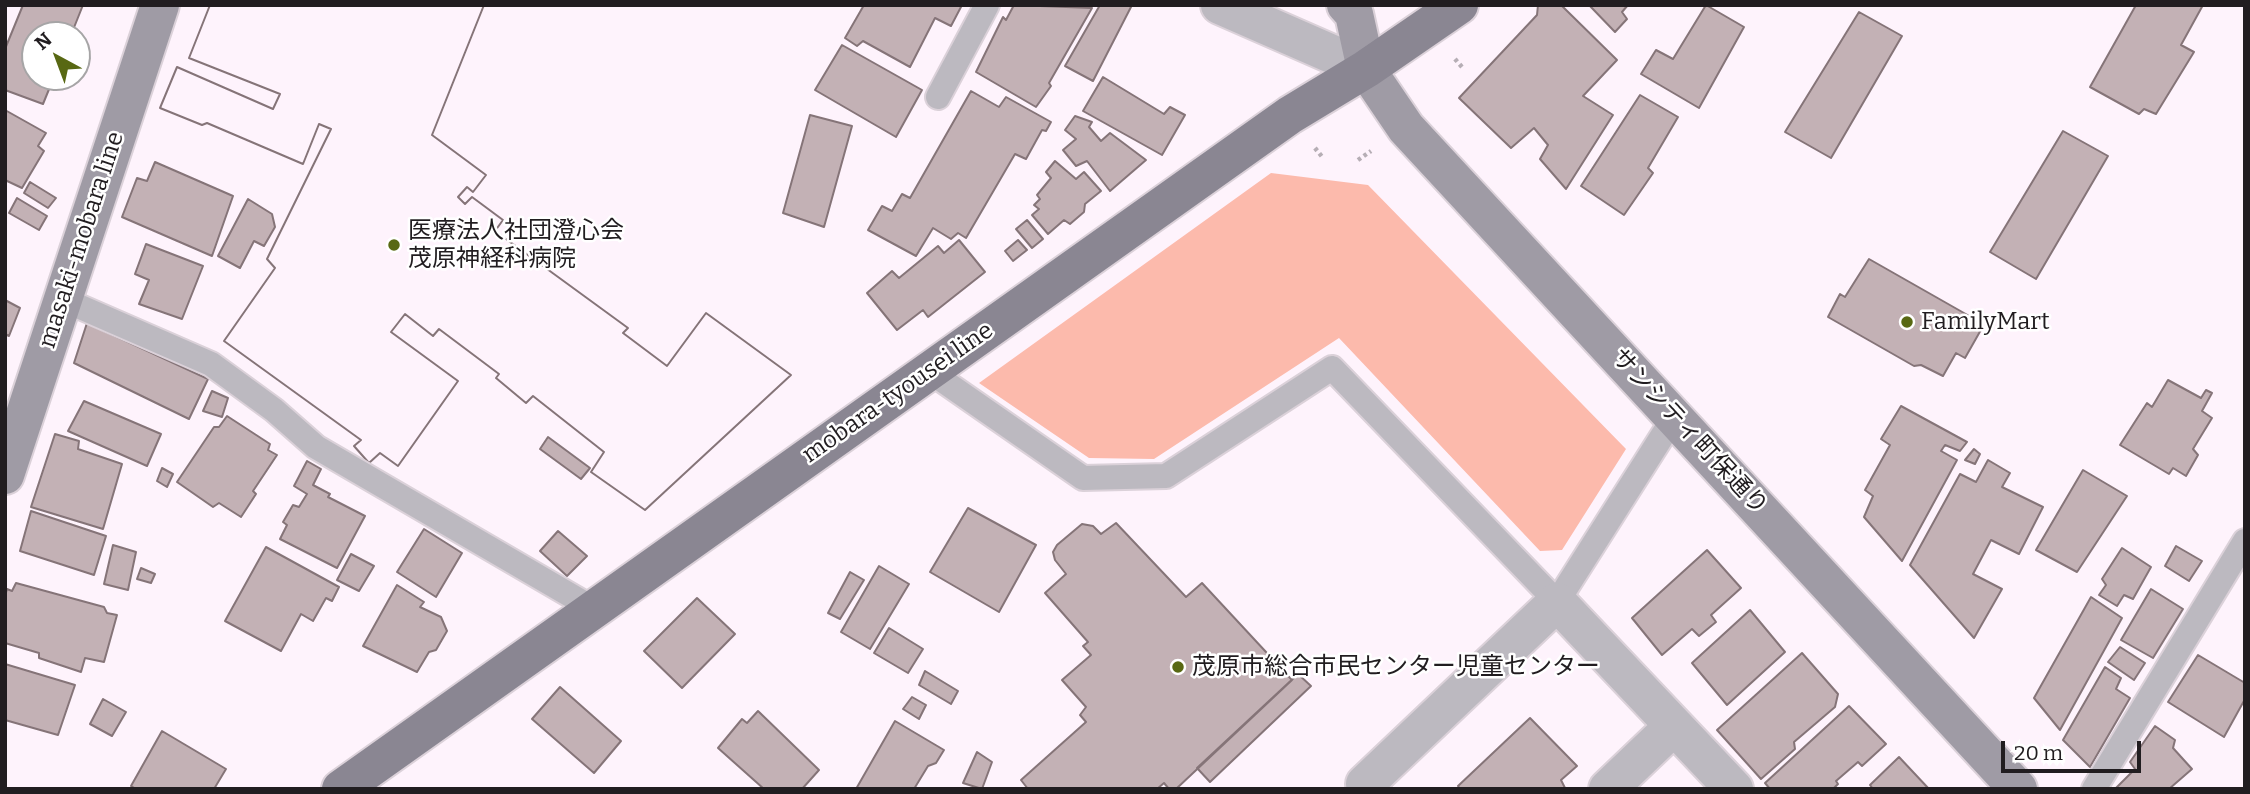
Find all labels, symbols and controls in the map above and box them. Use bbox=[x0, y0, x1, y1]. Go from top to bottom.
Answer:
north arrow bbox=[21, 21, 91, 91]
text: N bbox=[30, 28, 56, 55]
street label: masaki-mobara line bbox=[33, 128, 131, 352]
place label: 医療法人社団澄心会 茂原神経科病院 bbox=[408, 217, 624, 273]
marker: 医療法人社団澄心会 茂原神経科病院 bbox=[386, 237, 402, 253]
place label: FamilyMart bbox=[1921, 308, 2050, 336]
marker: FamilyMart bbox=[1899, 314, 1915, 330]
street label: mobara-tyousei line bbox=[797, 316, 999, 470]
street label: サンシティ町保通り bbox=[1605, 343, 1773, 521]
place label: 茂原市総合市民センター児童センター bbox=[1192, 653, 1600, 681]
marker: 茂原市総合市民センター児童センター bbox=[1170, 659, 1186, 675]
scale bar bbox=[2005, 728, 2145, 772]
text: 20 m bbox=[2014, 740, 2063, 766]

